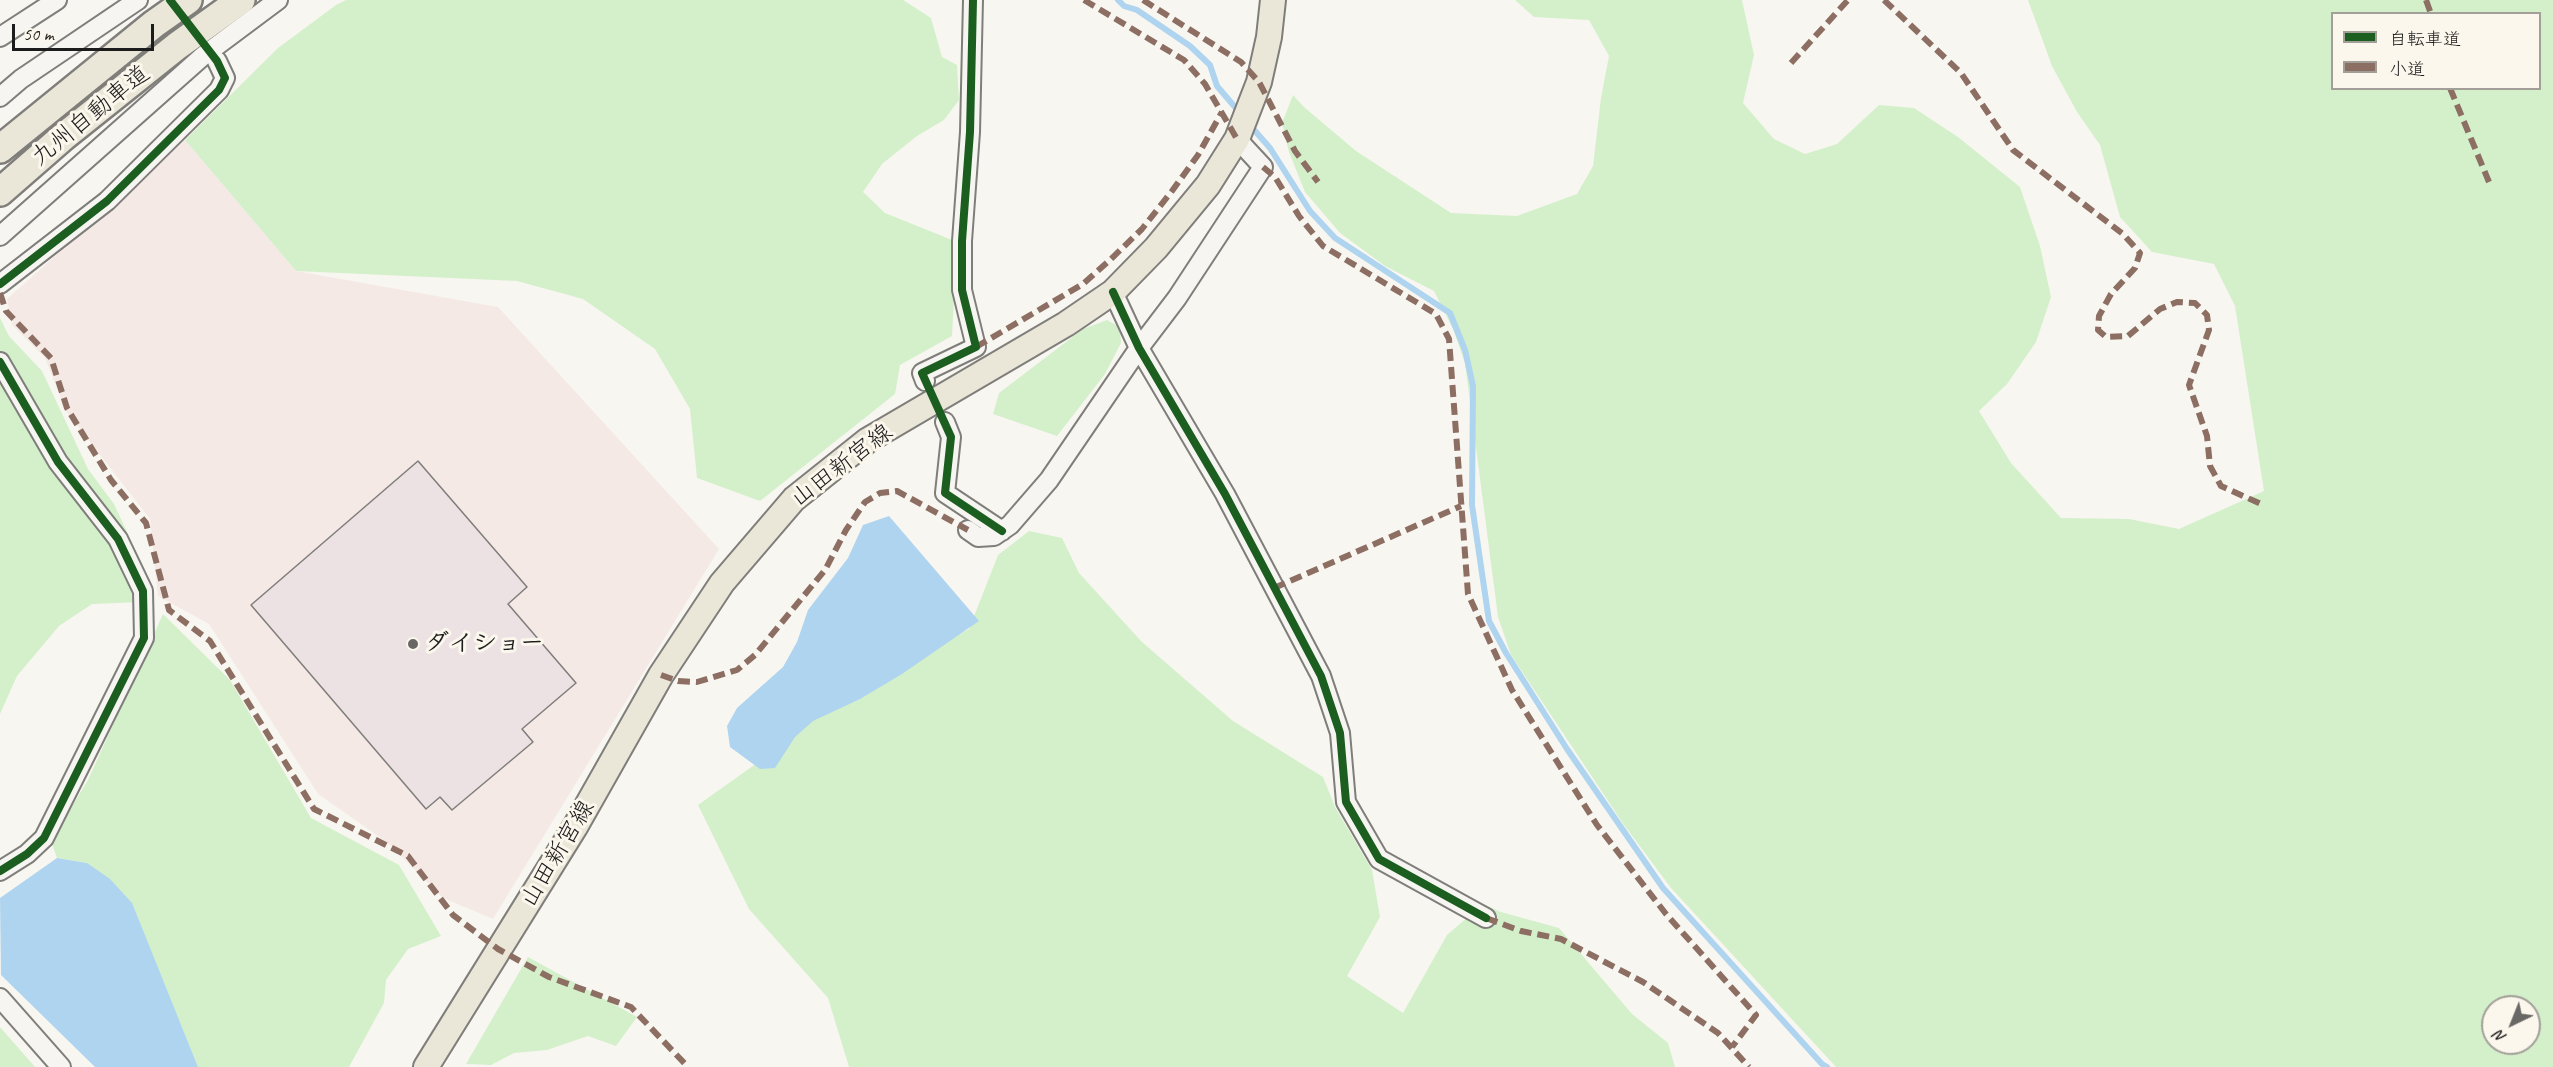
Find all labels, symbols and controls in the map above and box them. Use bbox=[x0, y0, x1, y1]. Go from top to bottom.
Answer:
scale bar bbox=[15, 12, 158, 50]
legend bbox=[2331, 12, 2541, 90]
text: 50 m bbox=[23, 23, 54, 45]
text: 自転車道 bbox=[2389, 28, 2461, 50]
text: 小道 bbox=[2389, 58, 2425, 80]
street label: 九州自動車道 bbox=[26, 59, 156, 173]
street label: 山田新宮線 bbox=[785, 418, 899, 514]
place label: ダイショー bbox=[425, 630, 544, 658]
marker: ダイショー bbox=[406, 637, 420, 651]
street label: 山田新宮線 bbox=[515, 795, 601, 913]
north arrow bbox=[2481, 995, 2541, 1055]
text: N bbox=[2490, 1026, 2511, 1047]

